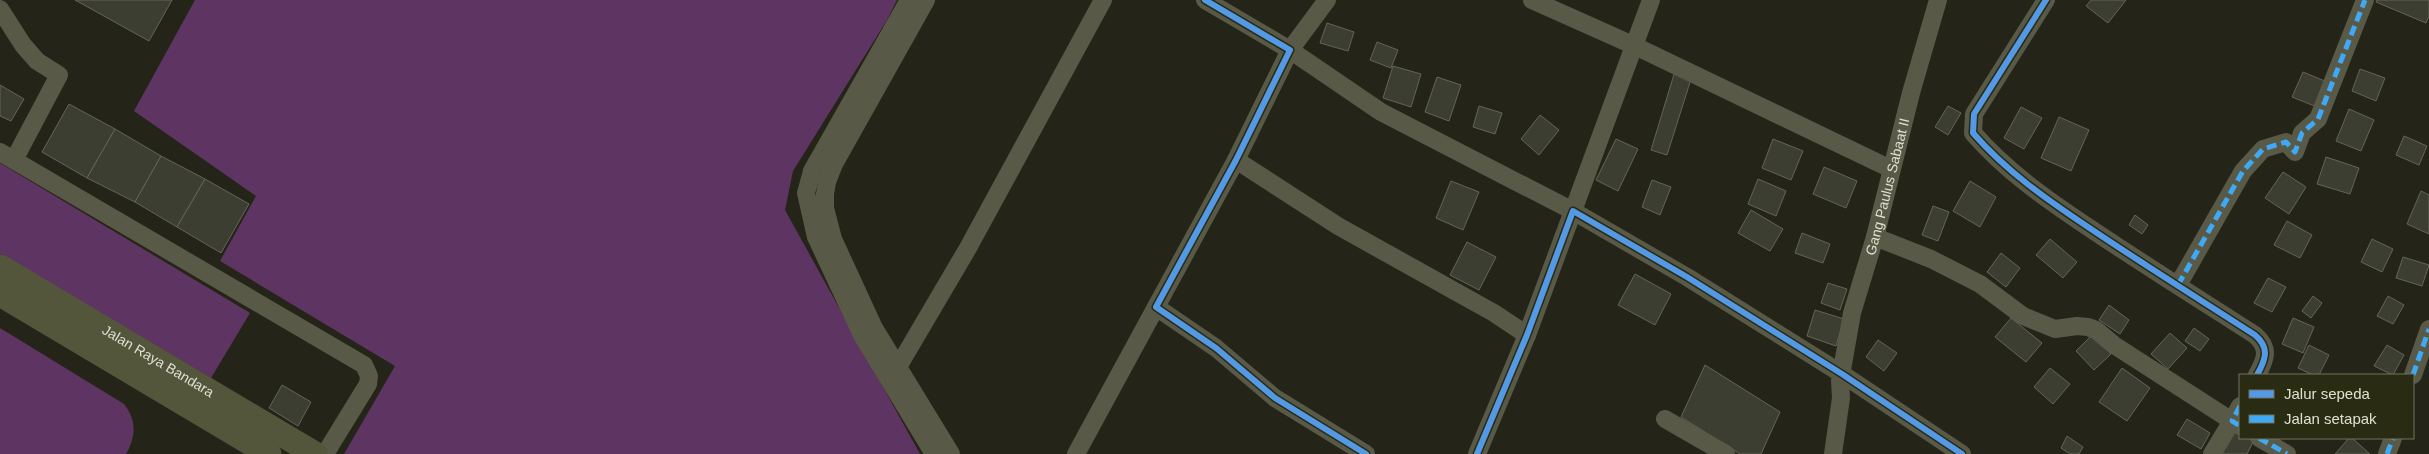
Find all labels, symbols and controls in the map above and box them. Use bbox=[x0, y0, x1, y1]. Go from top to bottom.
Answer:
street label: Gang Paulus Sabaat II bbox=[1862, 116, 1912, 257]
street label: Jalan Raya Bandara bbox=[100, 322, 217, 400]
legend bbox=[2239, 374, 2414, 439]
text: Jalur sepeda bbox=[2284, 385, 2371, 402]
text: Jalan setapak bbox=[2284, 410, 2377, 427]

